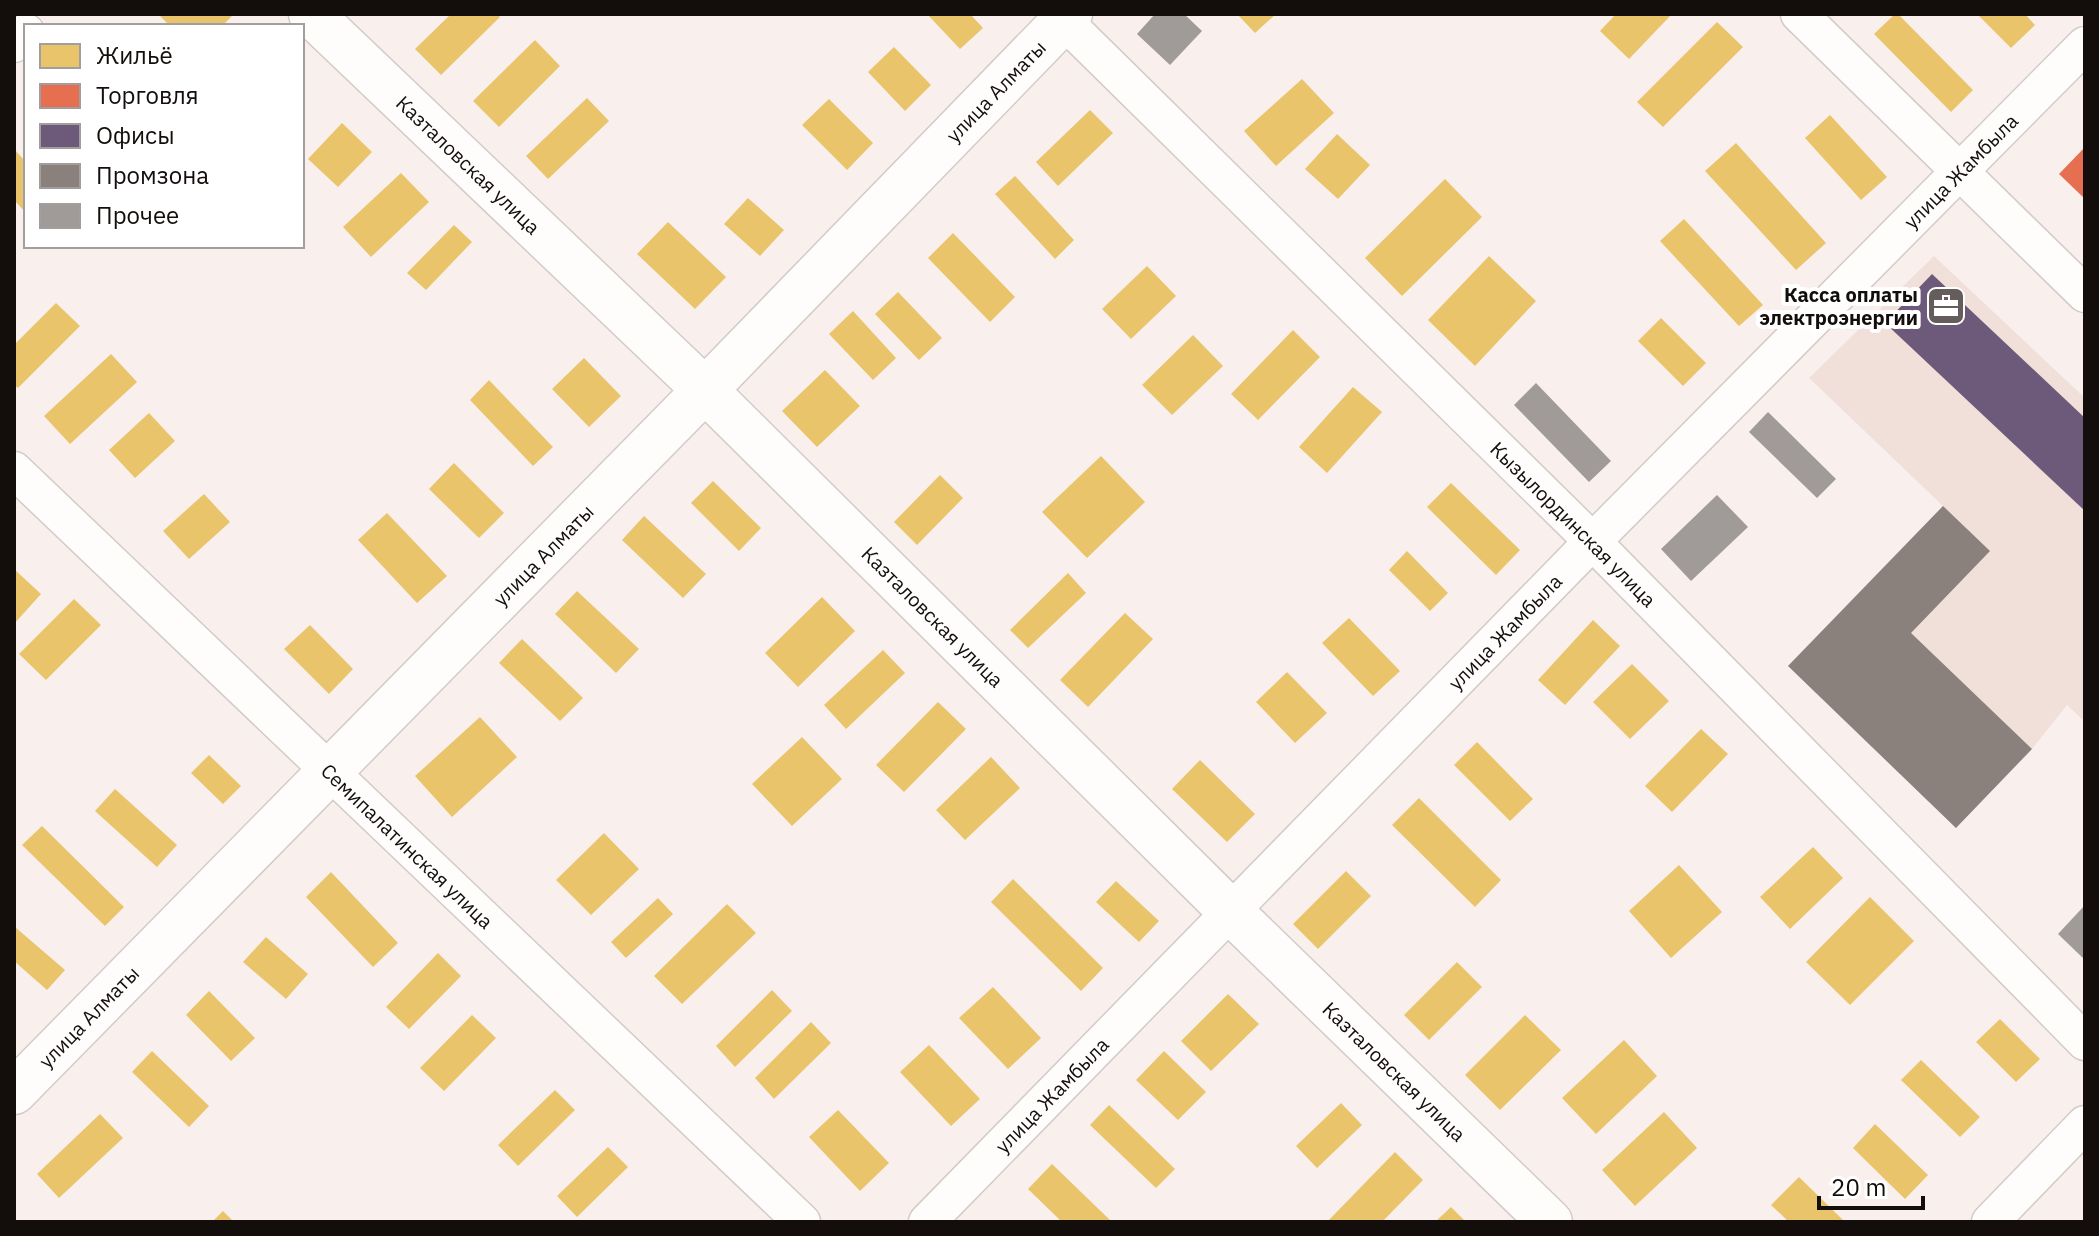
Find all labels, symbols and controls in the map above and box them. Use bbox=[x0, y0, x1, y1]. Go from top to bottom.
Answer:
legend bbox=[24, 24, 304, 248]
street label: улица Алматы bbox=[940, 34, 1051, 148]
text: Жильё bbox=[96, 39, 173, 71]
text: Торговля bbox=[96, 79, 199, 111]
street label: Казталовская улица bbox=[391, 89, 547, 240]
street label: улица Жамбыла bbox=[1897, 107, 2024, 234]
text: Офисы bbox=[96, 119, 175, 151]
text: Промзона bbox=[96, 159, 209, 191]
text: Прочее bbox=[96, 199, 179, 231]
place label: Касса оплаты электроэнергии bbox=[1759, 281, 1918, 331]
office icon: Касса оплаты электроэнергии bbox=[1925, 285, 1967, 327]
street label: Кызылординская улица bbox=[1485, 435, 1663, 613]
street label: улица Алматы bbox=[487, 498, 599, 611]
street label: Казталовская улица bbox=[856, 540, 1010, 693]
street label: улица Жамбыла bbox=[1442, 567, 1568, 695]
street label: Семипалатинская улица bbox=[316, 757, 500, 934]
street label: улица Алматы bbox=[32, 960, 145, 1073]
street label: Казталовская улица bbox=[1317, 995, 1472, 1147]
street label: улица Жамбыла bbox=[989, 1031, 1114, 1159]
scale bar bbox=[1819, 1160, 1923, 1210]
text: 20 m bbox=[1831, 1171, 1886, 1203]

